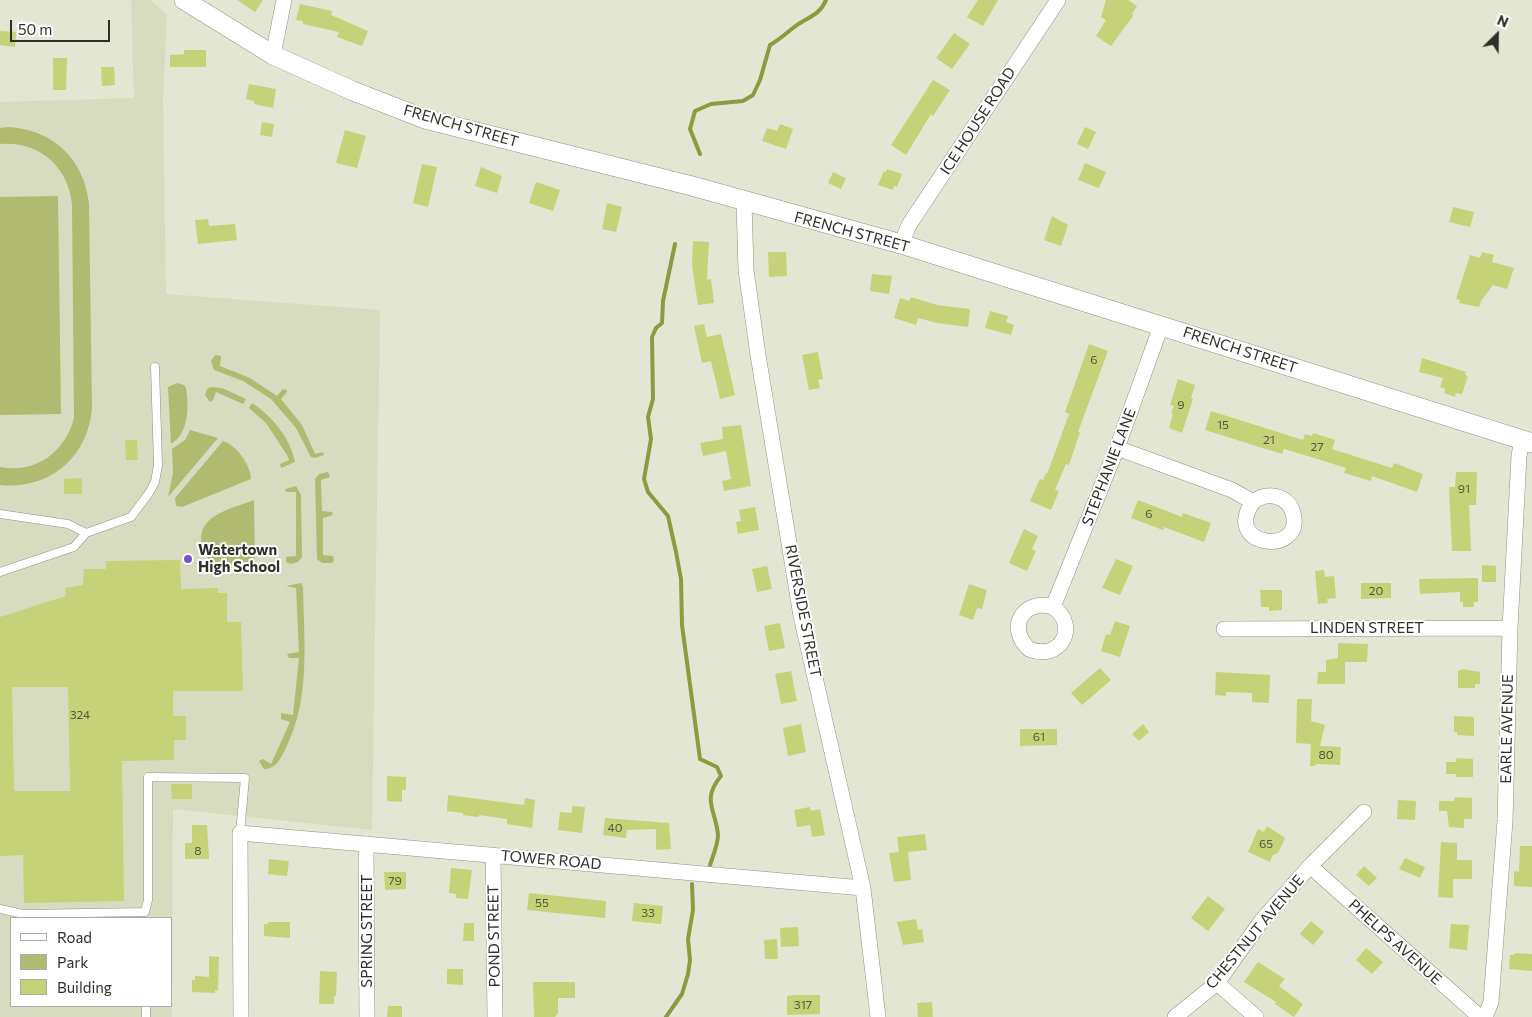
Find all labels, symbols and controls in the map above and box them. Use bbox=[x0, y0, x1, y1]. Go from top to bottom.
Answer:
scale bar bbox=[12, 10, 112, 42]
north arrow bbox=[1472, 10, 1522, 60]
text: N bbox=[1495, 11, 1511, 31]
text: 50 m bbox=[18, 20, 52, 38]
street label: ICE HOUSE ROAD bbox=[937, 64, 1019, 178]
street label: FRENCH STREET bbox=[401, 101, 521, 151]
street label: FRENCH STREET bbox=[792, 208, 912, 256]
street label: FRENCH STREET bbox=[1181, 323, 1299, 377]
house number: 6 bbox=[1090, 353, 1098, 367]
house number: 9 bbox=[1177, 398, 1185, 412]
street label: STEPHANIE LANE bbox=[1078, 406, 1140, 528]
house number: 15 bbox=[1217, 418, 1229, 432]
house number: 21 bbox=[1263, 433, 1275, 447]
house number: 27 bbox=[1311, 440, 1323, 454]
house number: 91 bbox=[1458, 482, 1470, 496]
house number: 6 bbox=[1145, 507, 1153, 521]
place label: Watertown High School bbox=[198, 541, 280, 576]
street label: RIVERSIDE STREET bbox=[781, 543, 825, 679]
marker: Watertown High School bbox=[182, 553, 194, 565]
house number: 20 bbox=[1369, 584, 1383, 598]
street label: LINDEN STREET bbox=[1310, 619, 1424, 637]
street label: EARLE AVENUE bbox=[1497, 674, 1517, 784]
house number: 324 bbox=[70, 708, 90, 722]
house number: 61 bbox=[1033, 730, 1045, 744]
house number: 80 bbox=[1318, 748, 1334, 762]
house number: 40 bbox=[607, 821, 623, 835]
house number: 65 bbox=[1259, 837, 1273, 851]
house number: 8 bbox=[194, 844, 202, 858]
street label: TOWER ROAD bbox=[500, 847, 602, 873]
street label: CHESTNUT AVENUE bbox=[1202, 871, 1308, 993]
street label: SPRING STREET bbox=[358, 874, 376, 988]
house number: 79 bbox=[388, 874, 402, 888]
street label: POND STREET bbox=[484, 885, 504, 987]
house number: 55 bbox=[535, 896, 549, 910]
street label: PHELPS AVENUE bbox=[1345, 896, 1445, 988]
house number: 33 bbox=[641, 906, 655, 920]
legend bbox=[10, 917, 172, 1007]
text: Road bbox=[57, 928, 92, 946]
text: Park bbox=[57, 953, 88, 971]
text: Building bbox=[57, 978, 112, 996]
house number: 317 bbox=[794, 998, 812, 1012]

